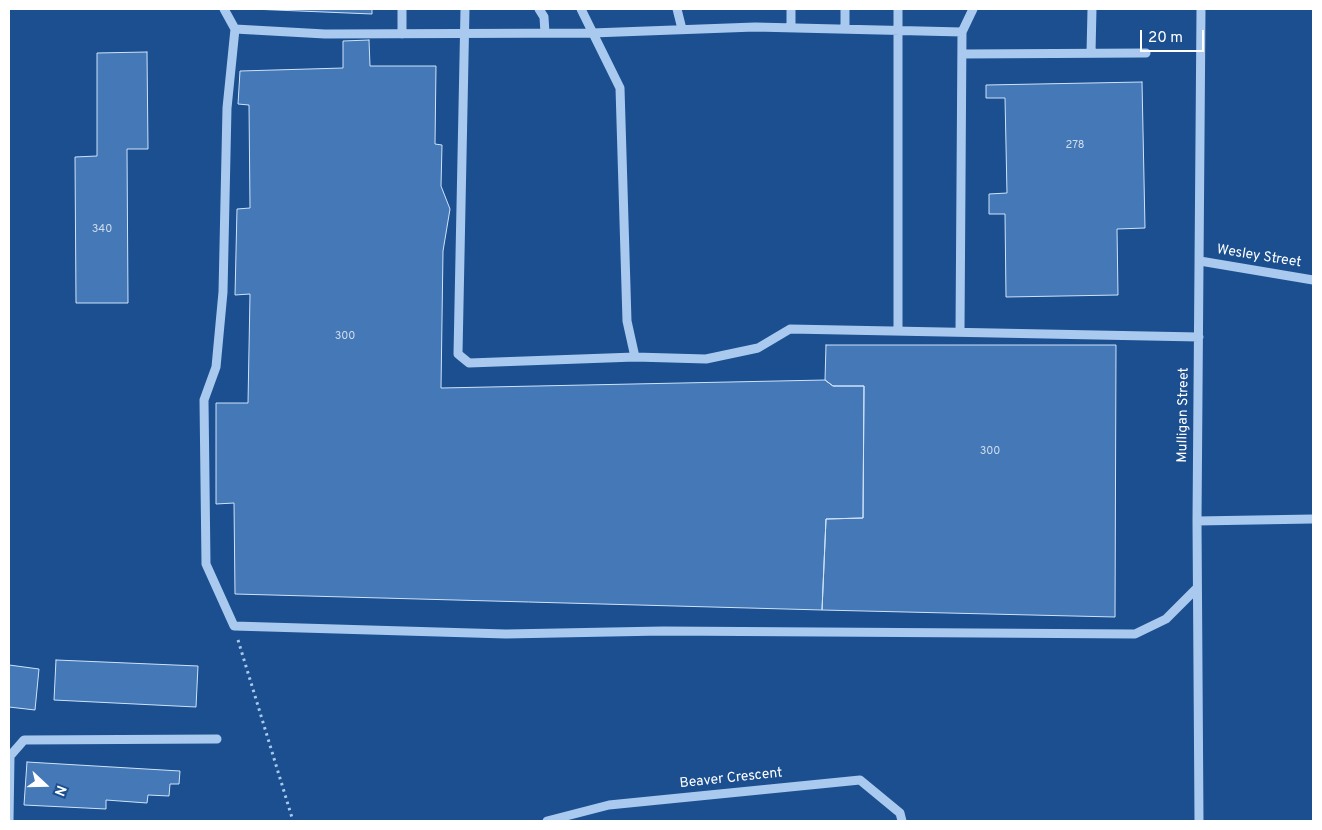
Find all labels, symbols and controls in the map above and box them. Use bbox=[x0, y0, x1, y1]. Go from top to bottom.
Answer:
scale bar bbox=[1142, 20, 1206, 52]
text: 20 m bbox=[1148, 29, 1183, 48]
house number: 278 bbox=[1066, 139, 1084, 153]
house number: 340 bbox=[92, 223, 112, 237]
street label: Wesley Street bbox=[1215, 242, 1303, 272]
house number: 300 bbox=[335, 330, 355, 344]
street label: Mulligan Street bbox=[1175, 367, 1193, 463]
house number: 300 bbox=[980, 445, 1000, 459]
north arrow bbox=[20, 760, 70, 810]
street label: Beaver Crescent bbox=[679, 765, 783, 793]
text: N bbox=[50, 783, 69, 798]

